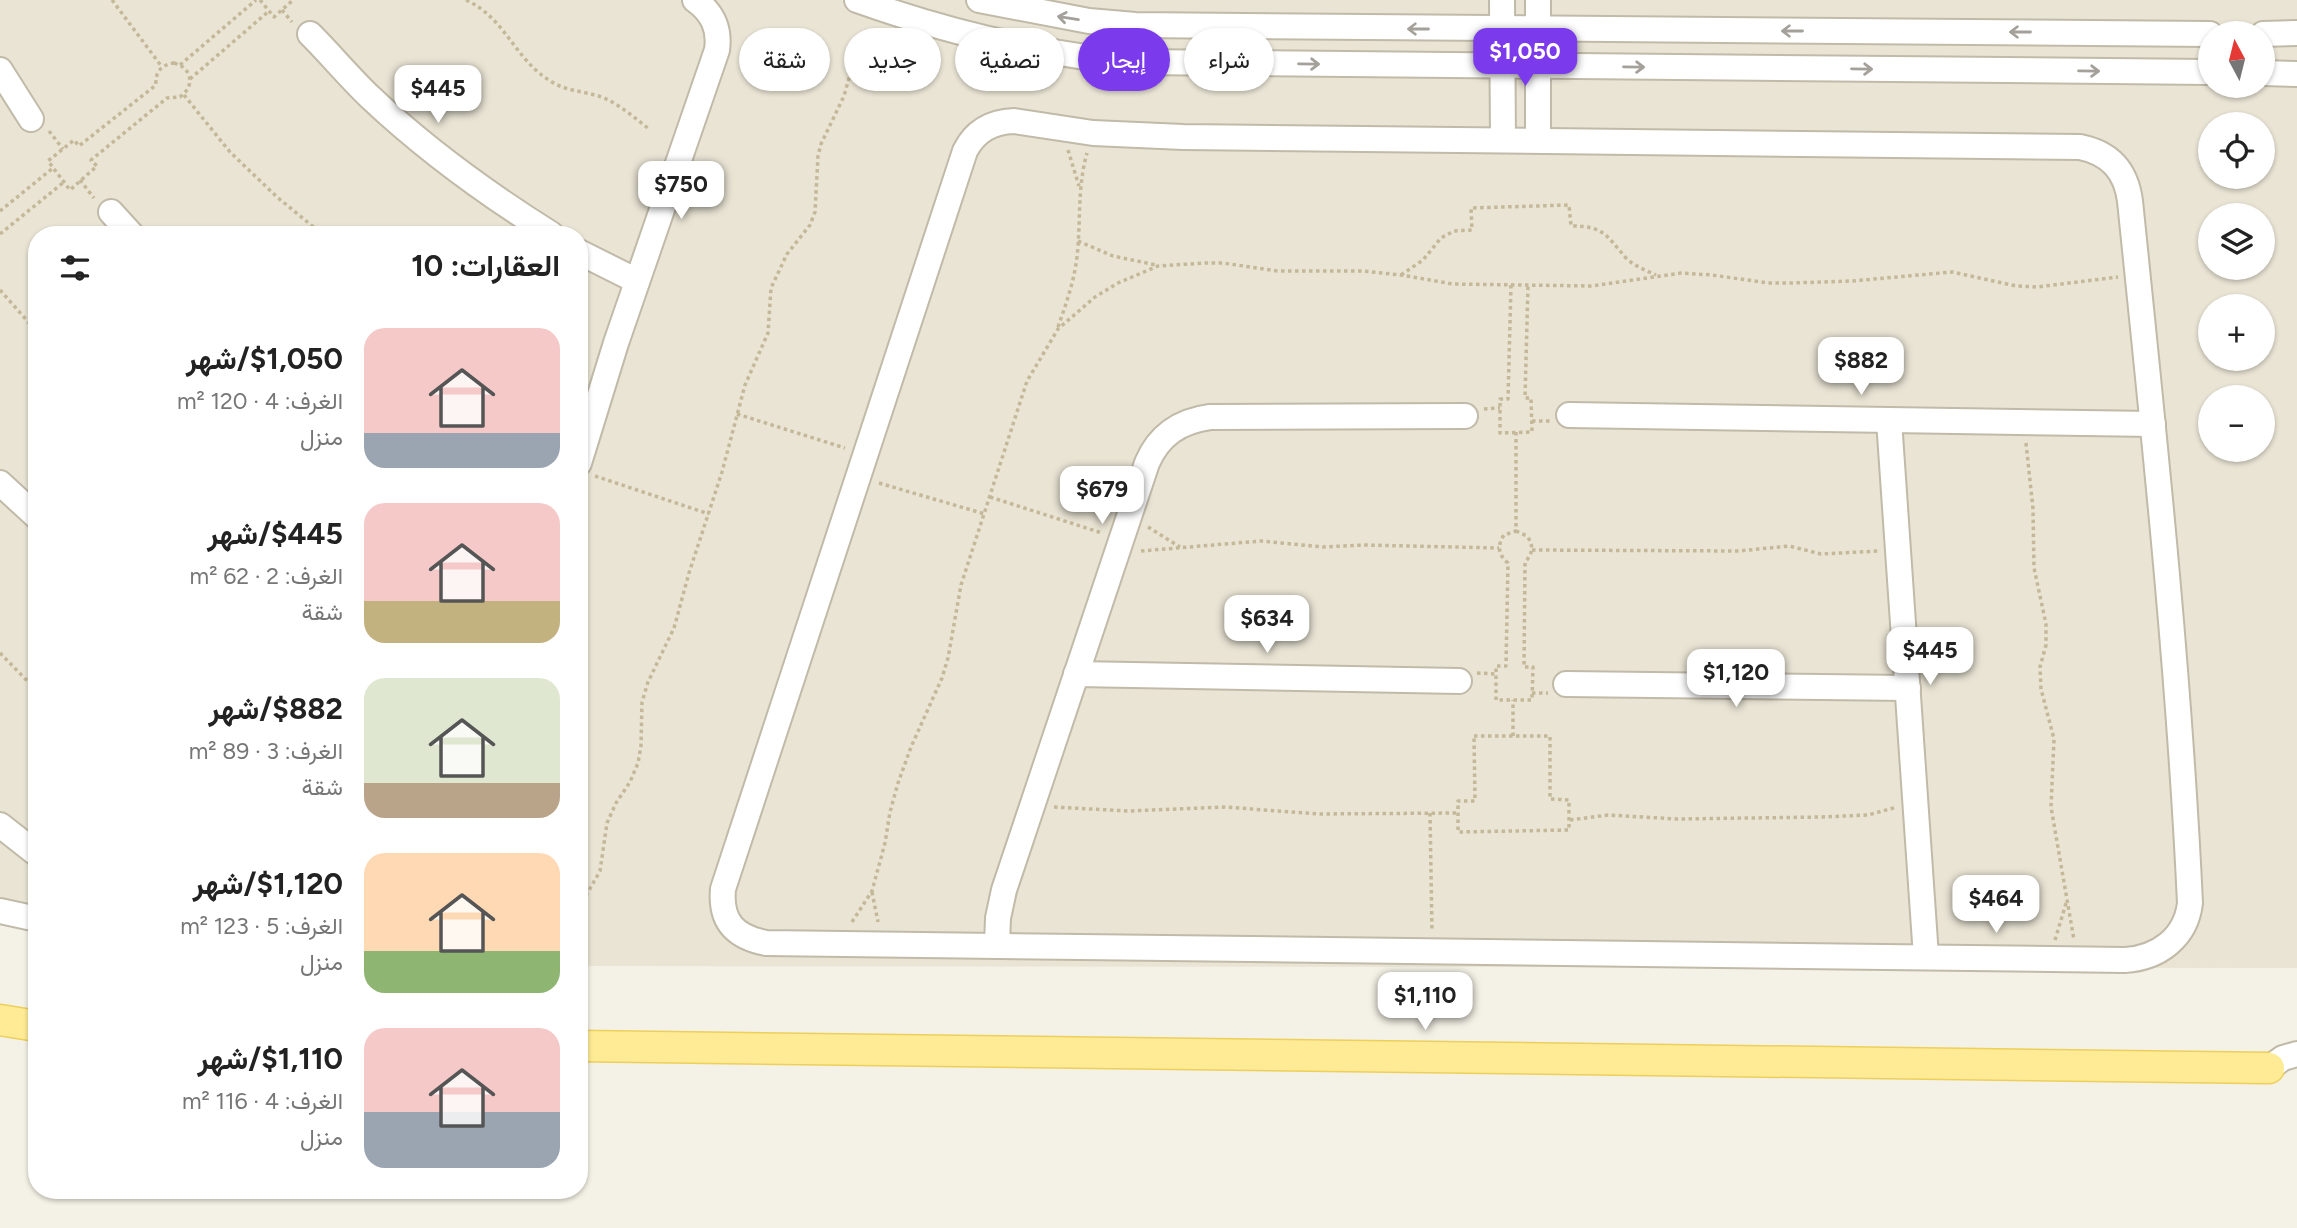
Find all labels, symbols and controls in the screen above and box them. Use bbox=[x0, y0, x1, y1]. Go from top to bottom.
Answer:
one-way arrow bbox=[1057, 11, 1080, 24]
north arrow bbox=[2198, 21, 2275, 98]
map controls bbox=[2198, 21, 2275, 462]
one-way arrow bbox=[1406, 22, 1429, 36]
one-way arrow bbox=[1781, 24, 1804, 38]
one-way arrow bbox=[2008, 25, 2031, 39]
chip: شقة bbox=[739, 28, 830, 91]
chip: جديد bbox=[844, 28, 941, 91]
chip: تصفية bbox=[955, 28, 1064, 91]
chip: إيجار bbox=[1078, 28, 1170, 91]
chip: شراء bbox=[1184, 28, 1274, 91]
pin: $1,050 bbox=[1468, 28, 1582, 88]
text: $1,050 bbox=[1489, 37, 1561, 65]
one-way arrow bbox=[1297, 57, 1320, 70]
one-way arrow bbox=[1623, 60, 1646, 74]
one-way arrow bbox=[1850, 62, 1873, 76]
one-way arrow bbox=[2078, 64, 2101, 78]
pin: $445 bbox=[397, 66, 479, 125]
text: $445 bbox=[410, 74, 466, 102]
button: locate bbox=[2198, 112, 2275, 189]
pin: $750 bbox=[640, 162, 722, 221]
text: $750 bbox=[654, 170, 708, 198]
button: layers bbox=[2198, 203, 2275, 280]
text: العقارات: 10 bbox=[411, 247, 560, 284]
icon: filters bbox=[56, 249, 94, 287]
button: + bbox=[2198, 294, 2275, 371]
pin: $882 bbox=[1820, 338, 1902, 397]
text: $1,050/شهر bbox=[186, 340, 343, 377]
text: $882 bbox=[1834, 346, 1888, 374]
icon: home bbox=[420, 356, 504, 440]
button: − bbox=[2198, 385, 2275, 462]
text: الغرف: 4 · 120 m² bbox=[177, 387, 343, 415]
text: منزل bbox=[300, 423, 343, 451]
pin: $679 bbox=[1061, 466, 1143, 526]
text: $679 bbox=[1076, 475, 1128, 503]
text: $445/شهر bbox=[207, 515, 343, 552]
icon: home bbox=[420, 531, 504, 615]
text: الغرف: 2 · 62 m² bbox=[190, 562, 343, 590]
pin: $634 bbox=[1226, 596, 1308, 655]
text: شقة bbox=[301, 598, 343, 626]
text: $634 bbox=[1240, 604, 1294, 632]
pin: $445 bbox=[1889, 628, 1971, 687]
text: $445 bbox=[1902, 636, 1958, 664]
pin: $1,120 bbox=[1679, 650, 1793, 709]
text: $1,120 bbox=[1703, 658, 1769, 686]
text: $882/شهر bbox=[209, 690, 343, 727]
icon: home bbox=[420, 706, 504, 790]
text: الغرف: 3 · 89 m² bbox=[189, 737, 343, 765]
text: شقة bbox=[301, 773, 343, 801]
text: $1,120/شهر bbox=[193, 865, 343, 902]
pin: $464 bbox=[1955, 876, 2037, 935]
icon: home bbox=[420, 881, 504, 965]
text: $464 bbox=[1968, 884, 2024, 912]
text: الغرف: 5 · 123 m² bbox=[180, 912, 343, 940]
text: منزل bbox=[300, 948, 343, 976]
pin: $1,110 bbox=[1368, 972, 1482, 1032]
text: $1,110 bbox=[1394, 981, 1456, 1009]
text: $1,110/شهر bbox=[198, 1040, 343, 1077]
icon: home bbox=[420, 1056, 504, 1140]
text: الغرف: 4 · 116 m² bbox=[182, 1087, 343, 1115]
text: منزل bbox=[300, 1123, 343, 1151]

